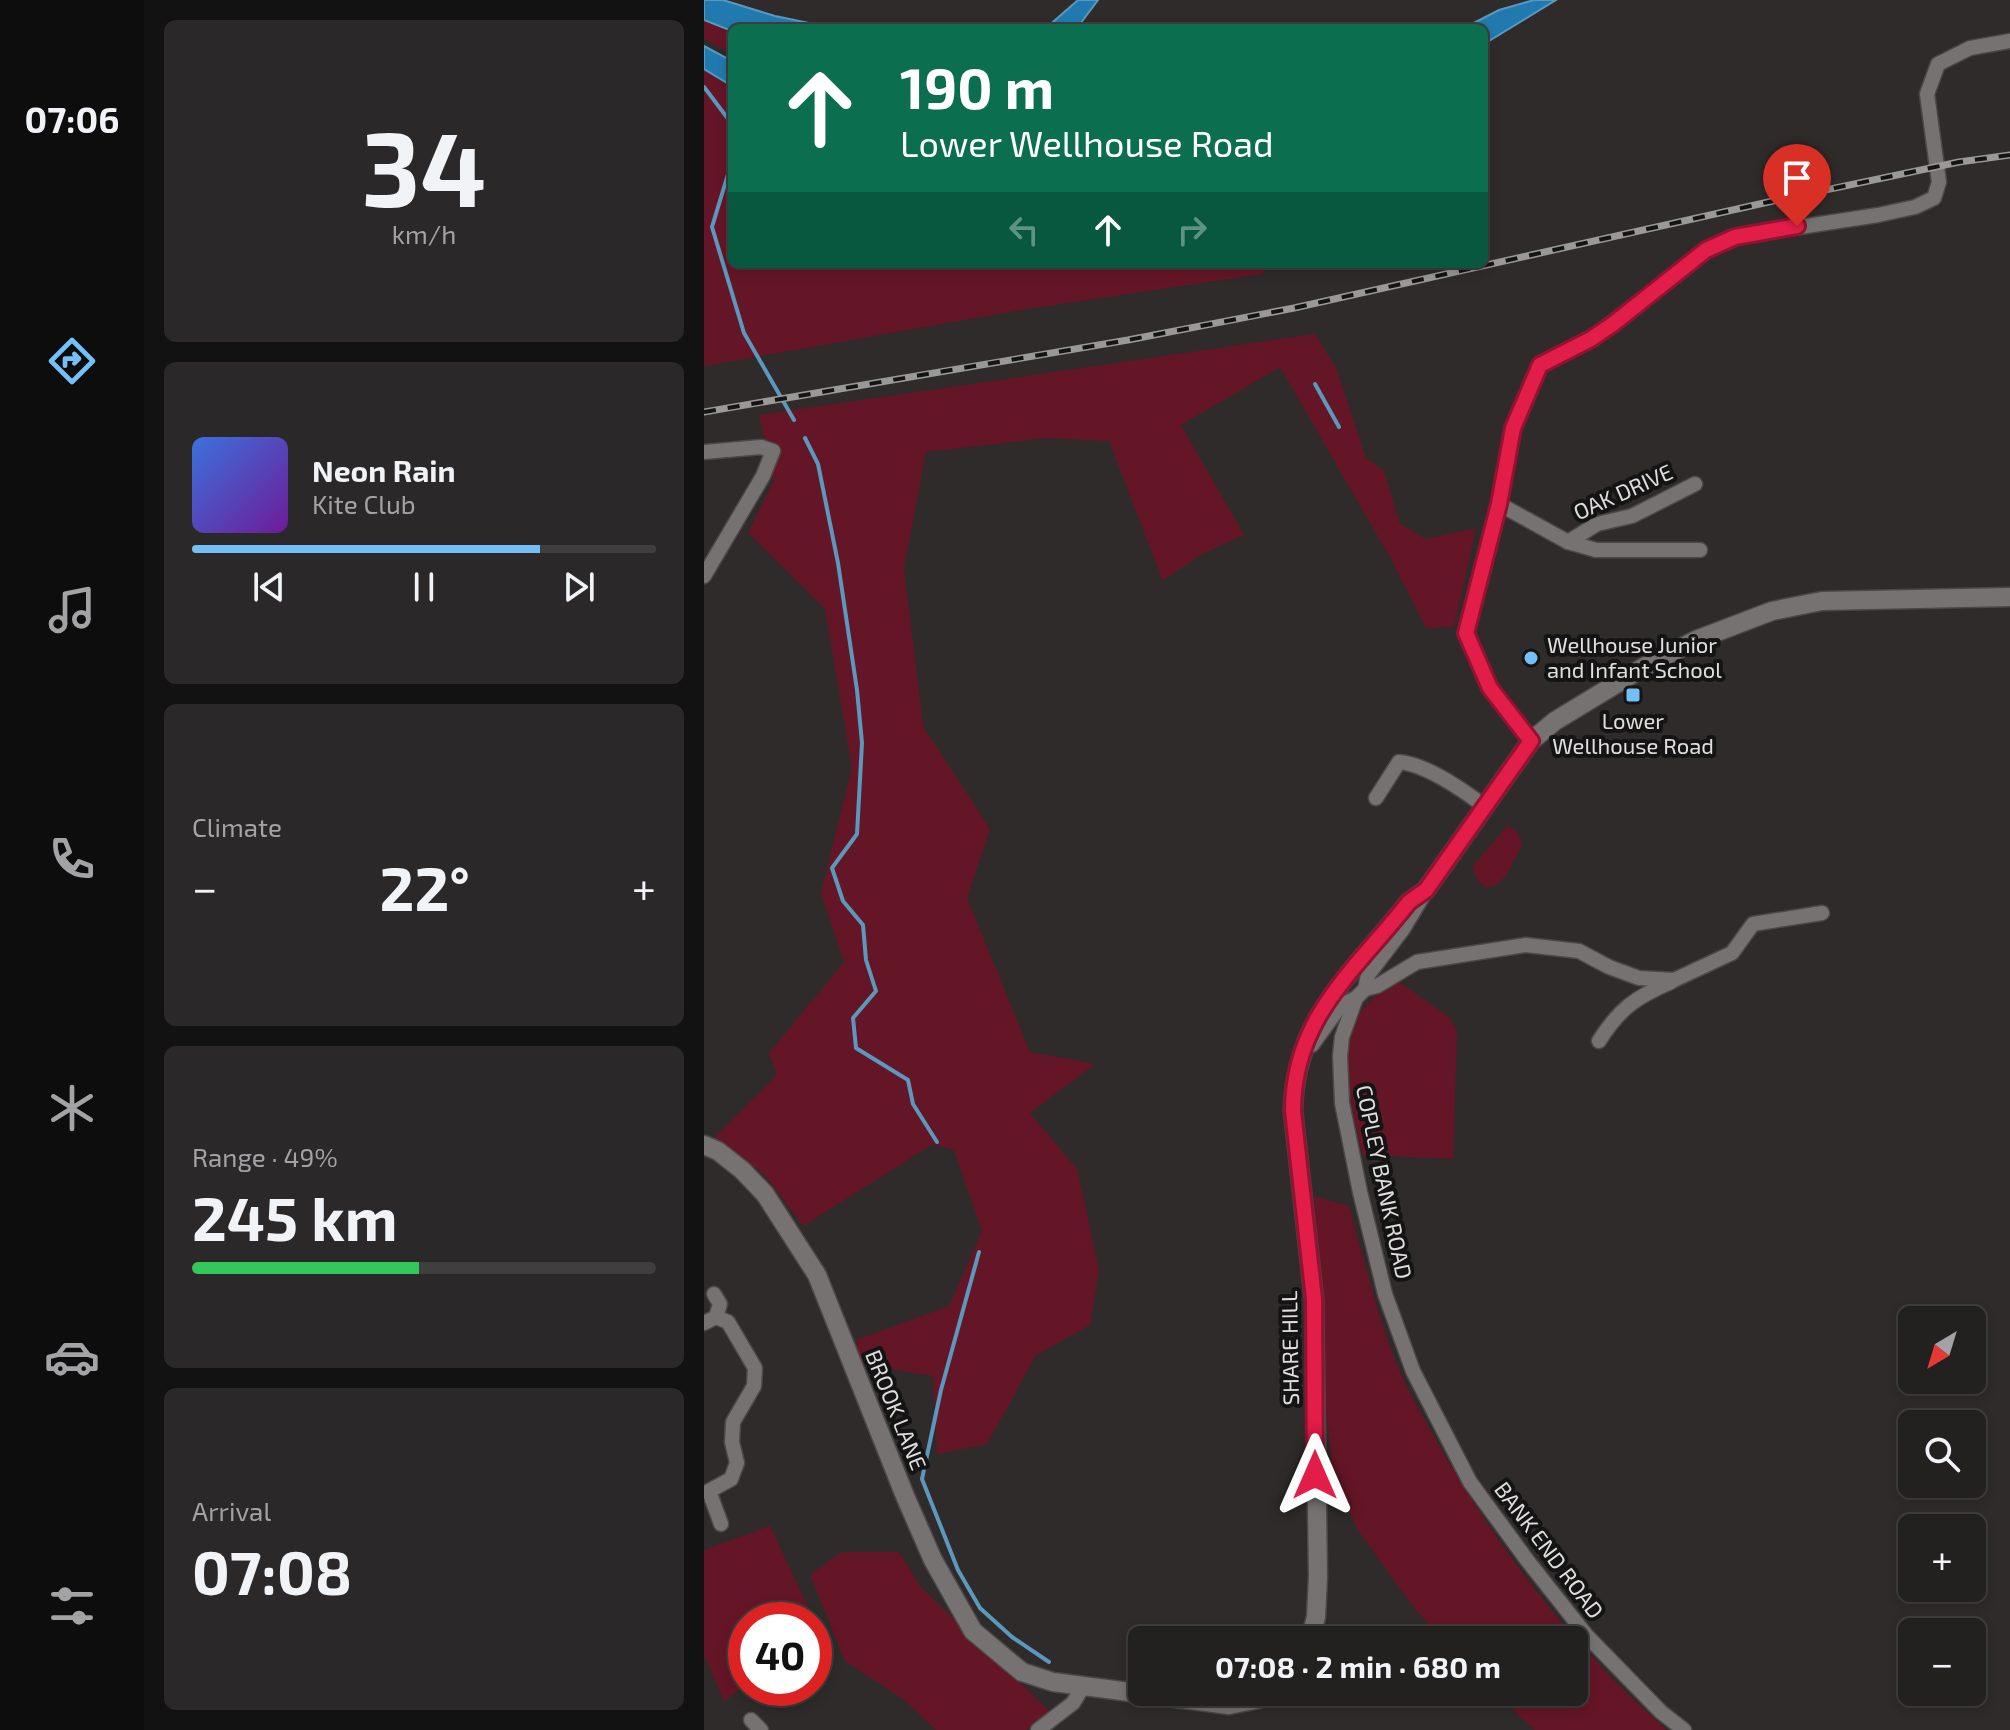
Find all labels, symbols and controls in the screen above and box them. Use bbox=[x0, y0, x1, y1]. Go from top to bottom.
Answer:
text: 190 m bbox=[900, 53, 1054, 120]
icon: ahead bbox=[768, 56, 872, 160]
text: 07:06 bbox=[25, 97, 119, 140]
text: 34 bbox=[361, 103, 487, 228]
text: Lower Wellhouse Road bbox=[900, 121, 1274, 164]
pin bbox=[1763, 144, 1831, 226]
icon: arrive bbox=[1775, 156, 1819, 200]
icon: left bbox=[1002, 208, 1046, 252]
icon: ahead bbox=[1086, 208, 1130, 252]
icon: right bbox=[1170, 208, 1214, 252]
text: km/h bbox=[392, 218, 456, 249]
icon: directions bbox=[44, 333, 100, 389]
text: Neon Rain bbox=[312, 452, 456, 488]
street label: OAK DRIVE bbox=[1569, 458, 1676, 524]
text: Kite Club bbox=[312, 488, 416, 519]
icon: previous bbox=[247, 565, 291, 609]
icon: pause bbox=[402, 565, 446, 609]
icon: next bbox=[557, 565, 601, 609]
icon: music bbox=[44, 582, 100, 638]
place label: Wellhouse Junior and Infant School bbox=[1547, 631, 1722, 682]
marker: Wellhouse Junior and Infant School bbox=[1522, 649, 1540, 667]
marker: Lower Wellhouse Road bbox=[1624, 686, 1642, 704]
place label: Lower Wellhouse Road bbox=[1552, 707, 1714, 758]
text: Climate bbox=[192, 811, 282, 842]
icon: phone bbox=[44, 831, 100, 887]
text: 22° bbox=[380, 851, 470, 923]
text: − bbox=[192, 860, 218, 913]
text: + bbox=[632, 860, 656, 913]
icon: climate bbox=[44, 1080, 100, 1136]
street label: COPLEY BANK ROAD bbox=[1352, 1083, 1418, 1281]
text: Range · 49% bbox=[192, 1141, 338, 1172]
text: 245 km bbox=[192, 1181, 398, 1253]
street label: SHARE HILL bbox=[1275, 1290, 1303, 1406]
north arrow bbox=[1898, 1306, 1986, 1394]
map controls bbox=[1898, 1306, 1986, 1706]
icon: car bbox=[44, 1329, 100, 1385]
street label: BROOK LANE bbox=[861, 1346, 933, 1473]
button: search bbox=[1898, 1410, 1986, 1498]
position arrow bbox=[1273, 1433, 1357, 1517]
street label: BANK END ROAD bbox=[1490, 1476, 1610, 1623]
text: Arrival bbox=[192, 1495, 271, 1526]
button: + bbox=[1898, 1514, 1986, 1602]
text: 07:08 bbox=[192, 1535, 352, 1607]
icon: filters bbox=[44, 1578, 100, 1634]
speed limit sign: 40 bbox=[728, 1602, 832, 1706]
button: − bbox=[1898, 1618, 1986, 1706]
text: 07:08 · 2 min · 680 m bbox=[1215, 1648, 1501, 1684]

